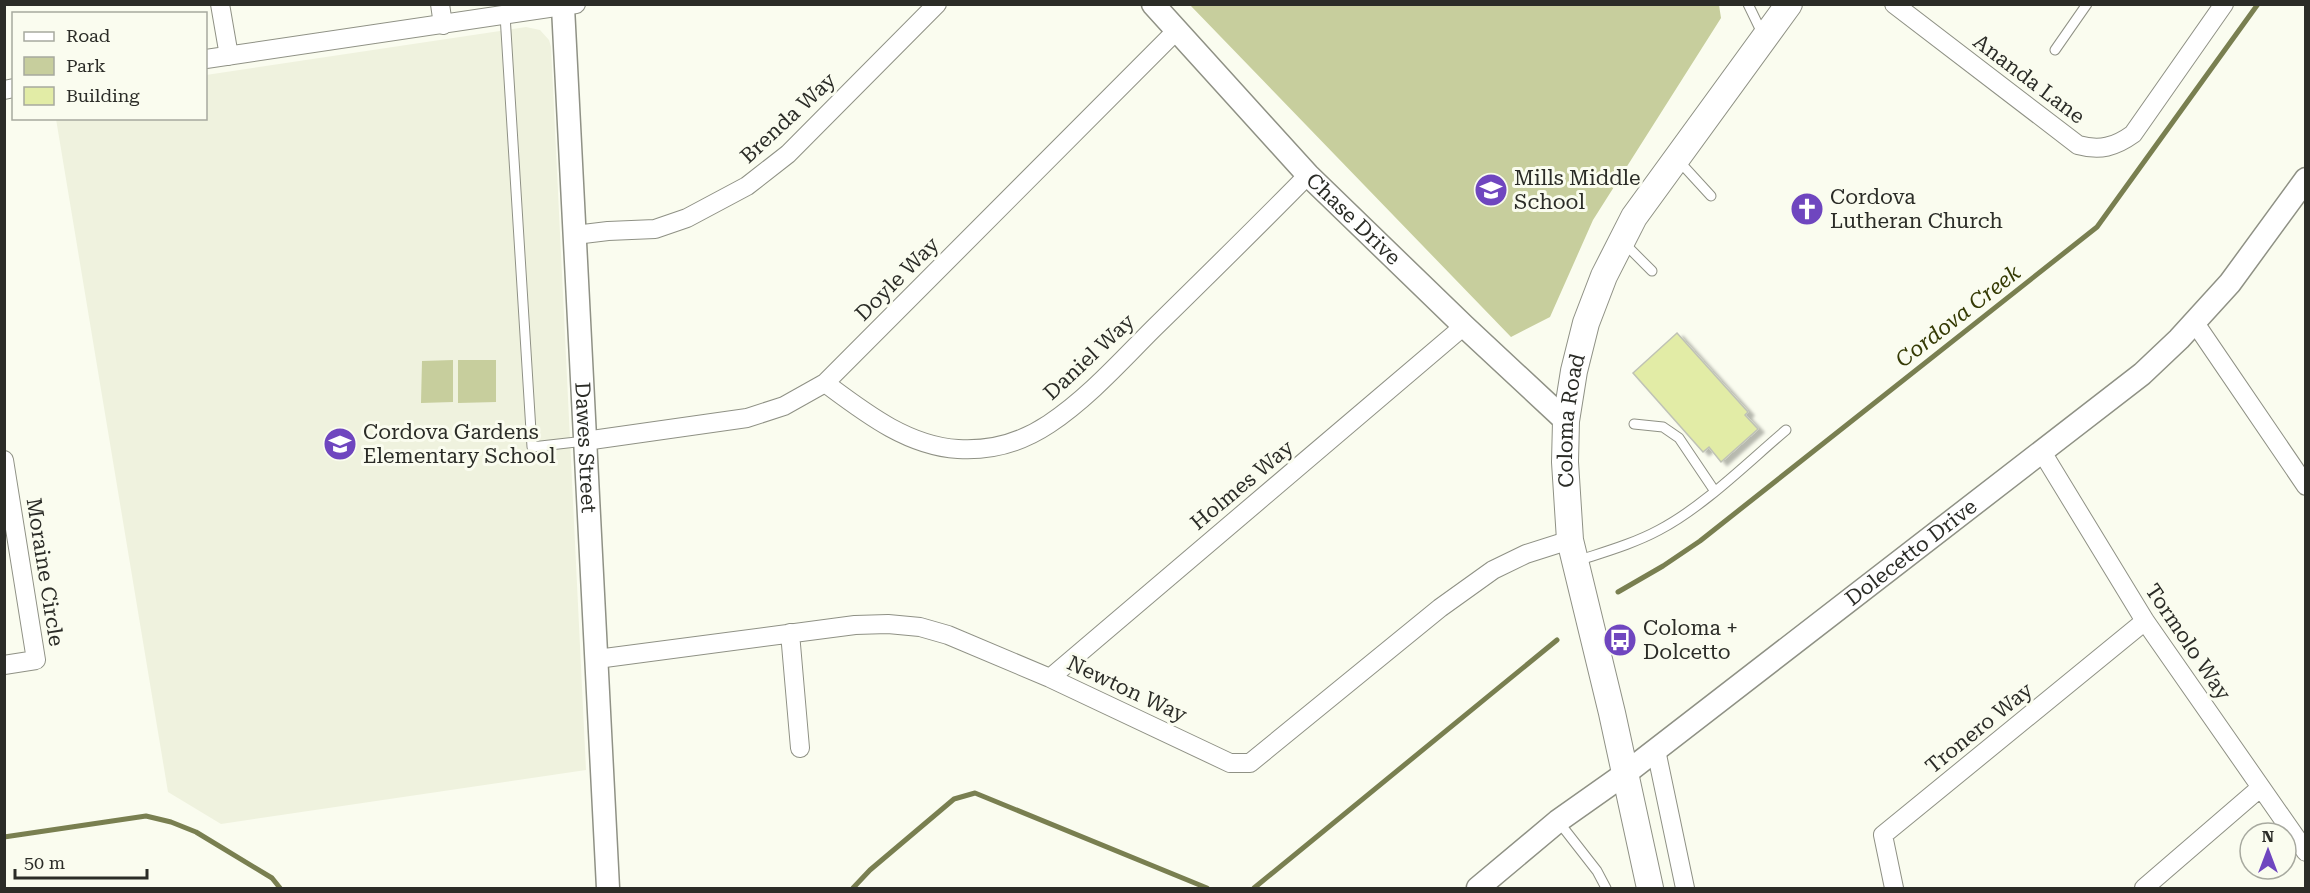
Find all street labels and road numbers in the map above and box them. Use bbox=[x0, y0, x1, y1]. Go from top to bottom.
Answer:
street label: Ananda Lane bbox=[1969, 29, 2089, 129]
street label: Brenda Way bbox=[735, 67, 841, 168]
street label: Chase Drive bbox=[1301, 168, 1405, 270]
street label: Doyle Way bbox=[850, 232, 944, 326]
street label: Daniel Way bbox=[1039, 309, 1140, 405]
street label: Coloma Road bbox=[1553, 351, 1590, 488]
street label: Dawes Street bbox=[570, 381, 601, 514]
street label: Holmes Way bbox=[1186, 435, 1299, 535]
street label: Dolecetto Drive bbox=[1841, 494, 1982, 611]
street label: Moraine Circle bbox=[21, 496, 69, 648]
street label: Tormolo Way bbox=[2140, 579, 2236, 705]
street label: Newton Way bbox=[1063, 651, 1191, 727]
street label: Tronero Way bbox=[1921, 677, 2038, 778]

